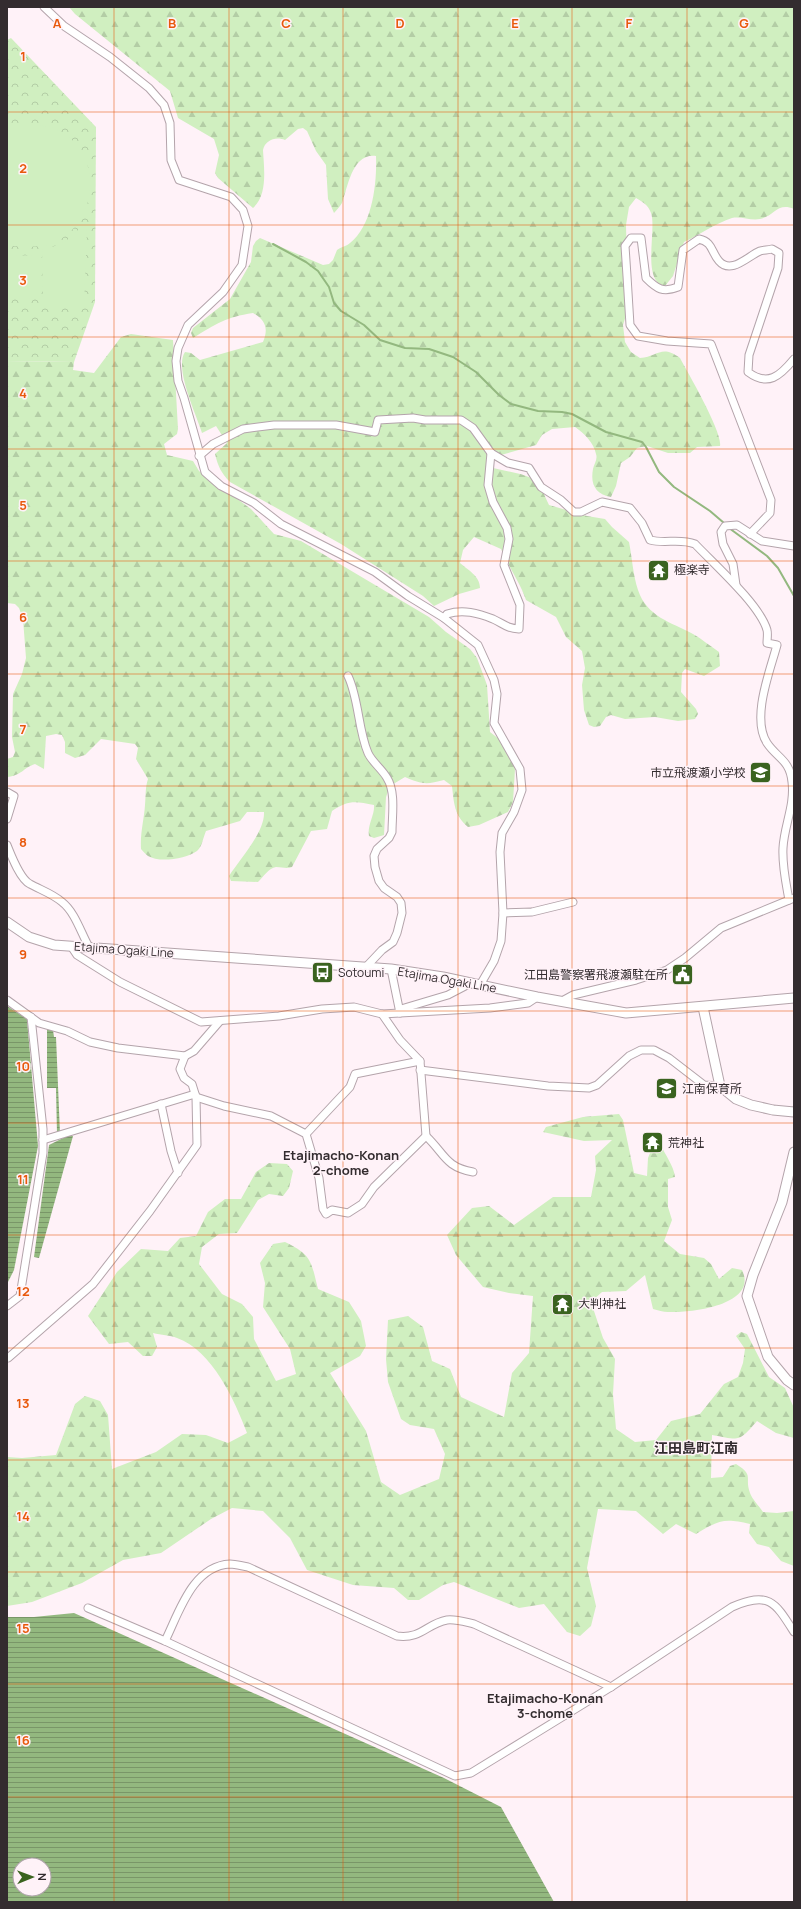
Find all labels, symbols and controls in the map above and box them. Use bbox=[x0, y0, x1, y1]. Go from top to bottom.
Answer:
text: A bbox=[53, 14, 62, 32]
text: B bbox=[168, 14, 176, 32]
text: C bbox=[281, 14, 291, 32]
text: D bbox=[395, 14, 405, 32]
text: E bbox=[511, 14, 519, 32]
text: F bbox=[626, 14, 633, 32]
text: G bbox=[739, 14, 749, 32]
text: 1 bbox=[20, 47, 26, 65]
text: 2 bbox=[19, 159, 27, 177]
text: 3 bbox=[19, 271, 27, 289]
text: 4 bbox=[19, 384, 27, 402]
text: 5 bbox=[19, 496, 27, 514]
temple icon: 極楽寺 bbox=[646, 557, 672, 583]
place label: 極楽寺 bbox=[674, 561, 710, 578]
text: 6 bbox=[19, 608, 27, 626]
text: 7 bbox=[20, 720, 27, 738]
school or university icon: 市立飛渡瀬小学校 bbox=[748, 760, 774, 786]
place label: 市立飛渡瀬小学校 bbox=[650, 764, 746, 781]
text: 8 bbox=[19, 833, 27, 851]
street label: Etajima Ogaki Line bbox=[74, 938, 175, 961]
text: 9 bbox=[19, 945, 27, 963]
bus stop icon: Sotoumi bbox=[309, 960, 335, 986]
street label: Etajima Ogaki Line bbox=[396, 962, 498, 997]
public building icon: 江田島警察署飛渡瀬駐在所 bbox=[670, 962, 696, 988]
place label: Sotoumi bbox=[338, 964, 384, 981]
place label: 江田島警察署飛渡瀬駐在所 bbox=[524, 966, 668, 983]
text: 10 bbox=[16, 1057, 30, 1075]
school or university icon: 江南保育所 bbox=[653, 1076, 679, 1102]
place label: 江南保育所 bbox=[682, 1080, 742, 1097]
temple icon: 荒神社 bbox=[639, 1130, 665, 1156]
place label: 荒神社 bbox=[668, 1134, 704, 1151]
district label: Etajimacho-Konan 2-chome bbox=[283, 1146, 399, 1179]
text: 11 bbox=[17, 1170, 29, 1188]
text: 12 bbox=[16, 1282, 30, 1300]
temple icon: 大判神社 bbox=[550, 1291, 576, 1317]
place label: 大判神社 bbox=[578, 1295, 626, 1312]
text: 13 bbox=[16, 1394, 30, 1412]
district label: 江田島町江南 bbox=[654, 1438, 738, 1457]
text: 14 bbox=[16, 1507, 30, 1525]
text: 15 bbox=[16, 1619, 30, 1637]
district label: Etajimacho-Konan 3-chome bbox=[487, 1689, 603, 1722]
text: 16 bbox=[16, 1731, 30, 1749]
north arrow bbox=[12, 1857, 52, 1897]
text: N bbox=[35, 1873, 50, 1881]

